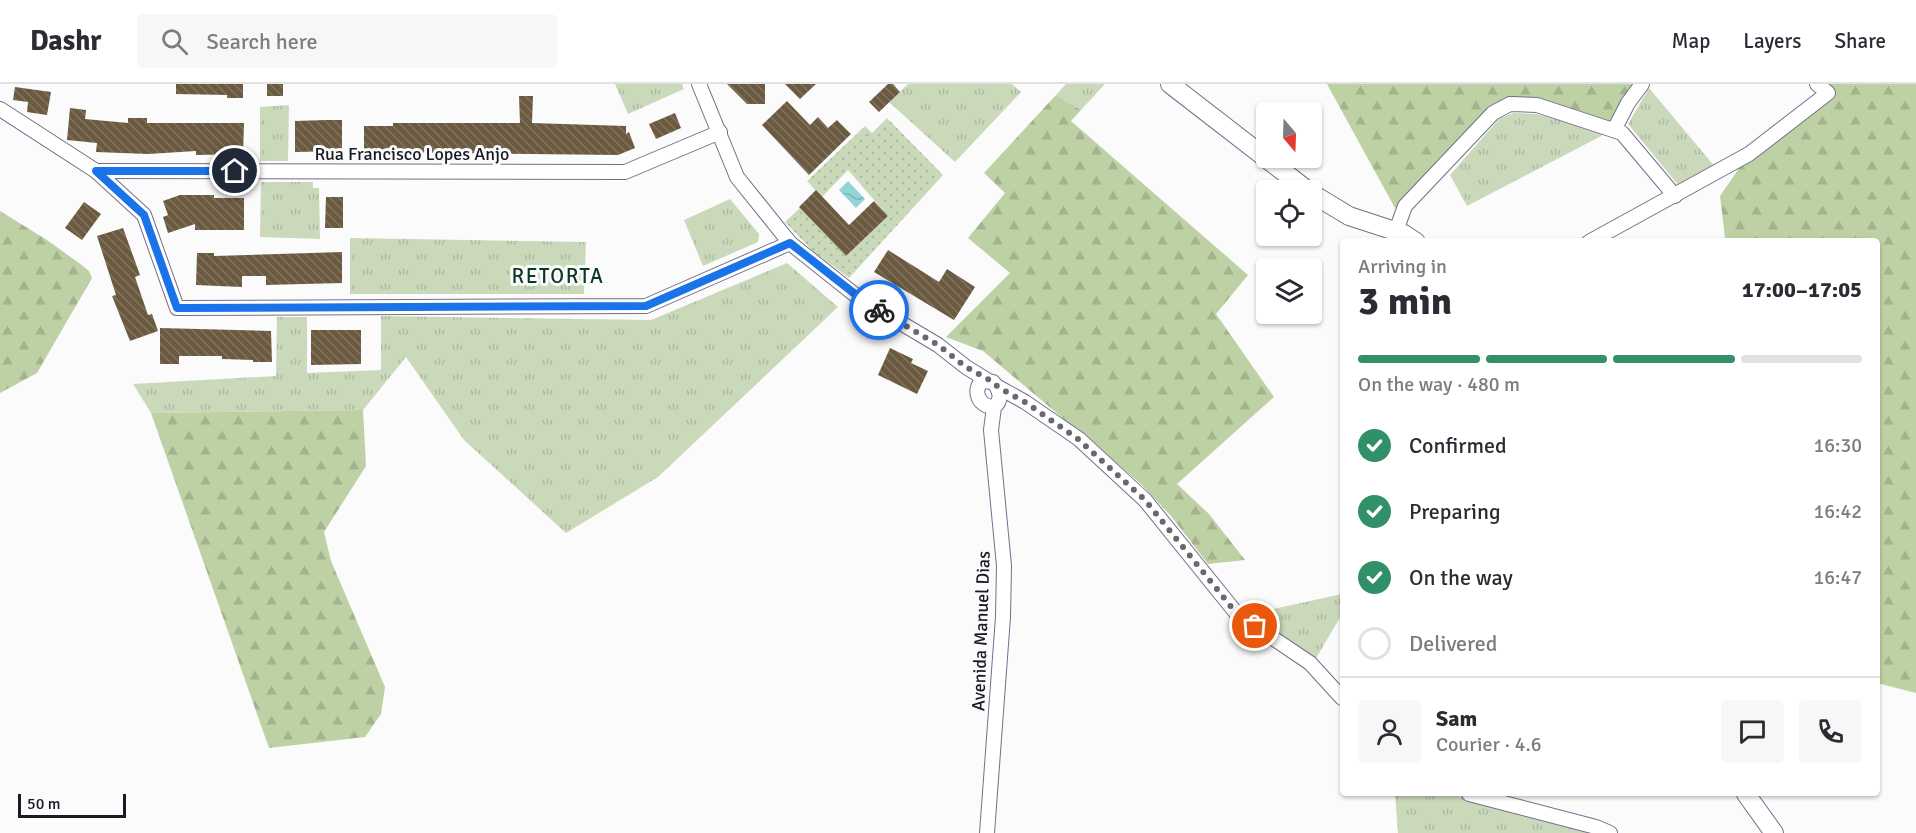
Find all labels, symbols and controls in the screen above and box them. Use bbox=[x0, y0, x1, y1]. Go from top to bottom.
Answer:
search box bbox=[137, 14, 557, 68]
text: Dashr bbox=[30, 24, 101, 58]
icon: search bbox=[158, 25, 191, 58]
text: Search here bbox=[206, 28, 317, 55]
text: Map bbox=[1672, 28, 1710, 54]
text: Layers bbox=[1743, 28, 1801, 54]
text: Share bbox=[1834, 28, 1886, 54]
north arrow bbox=[1256, 102, 1322, 168]
map controls bbox=[1256, 102, 1322, 324]
street label: Rua Francisco Lopes Anjo bbox=[315, 143, 509, 165]
pin bbox=[209, 145, 260, 196]
icon: home bbox=[218, 154, 251, 187]
button: locate bbox=[1256, 180, 1322, 246]
text: Arriving in bbox=[1358, 254, 1447, 279]
button: layers bbox=[1256, 258, 1322, 324]
district label: RETORTA bbox=[512, 263, 604, 289]
text: 17:00–17:05 bbox=[1742, 276, 1862, 303]
text: 3 min bbox=[1358, 277, 1452, 325]
courier bbox=[849, 280, 909, 340]
icon: bike bbox=[863, 294, 896, 327]
text: On the way · 480 m bbox=[1358, 372, 1520, 397]
icon: check bbox=[1358, 429, 1391, 462]
text: Confirmed bbox=[1409, 432, 1507, 459]
text: 16:30 bbox=[1813, 433, 1862, 458]
icon: check bbox=[1358, 495, 1391, 528]
text: Preparing bbox=[1409, 498, 1501, 525]
text: 16:42 bbox=[1813, 499, 1862, 524]
street label: Avenida Manuel Dias bbox=[967, 551, 995, 711]
icon: check bbox=[1358, 561, 1391, 594]
text: On the way bbox=[1409, 564, 1513, 591]
text: 16:47 bbox=[1813, 565, 1862, 590]
pin bbox=[1229, 600, 1280, 651]
icon: bag bbox=[1238, 609, 1271, 642]
text: Delivered bbox=[1409, 630, 1497, 657]
button: person bbox=[1358, 700, 1421, 763]
button: chat bbox=[1721, 700, 1784, 763]
button: phone bbox=[1799, 700, 1862, 763]
text: Sam bbox=[1436, 705, 1477, 732]
text: Courier · 4.6 bbox=[1436, 732, 1542, 757]
scale bar bbox=[18, 791, 126, 818]
text: 50 m bbox=[27, 794, 61, 814]

